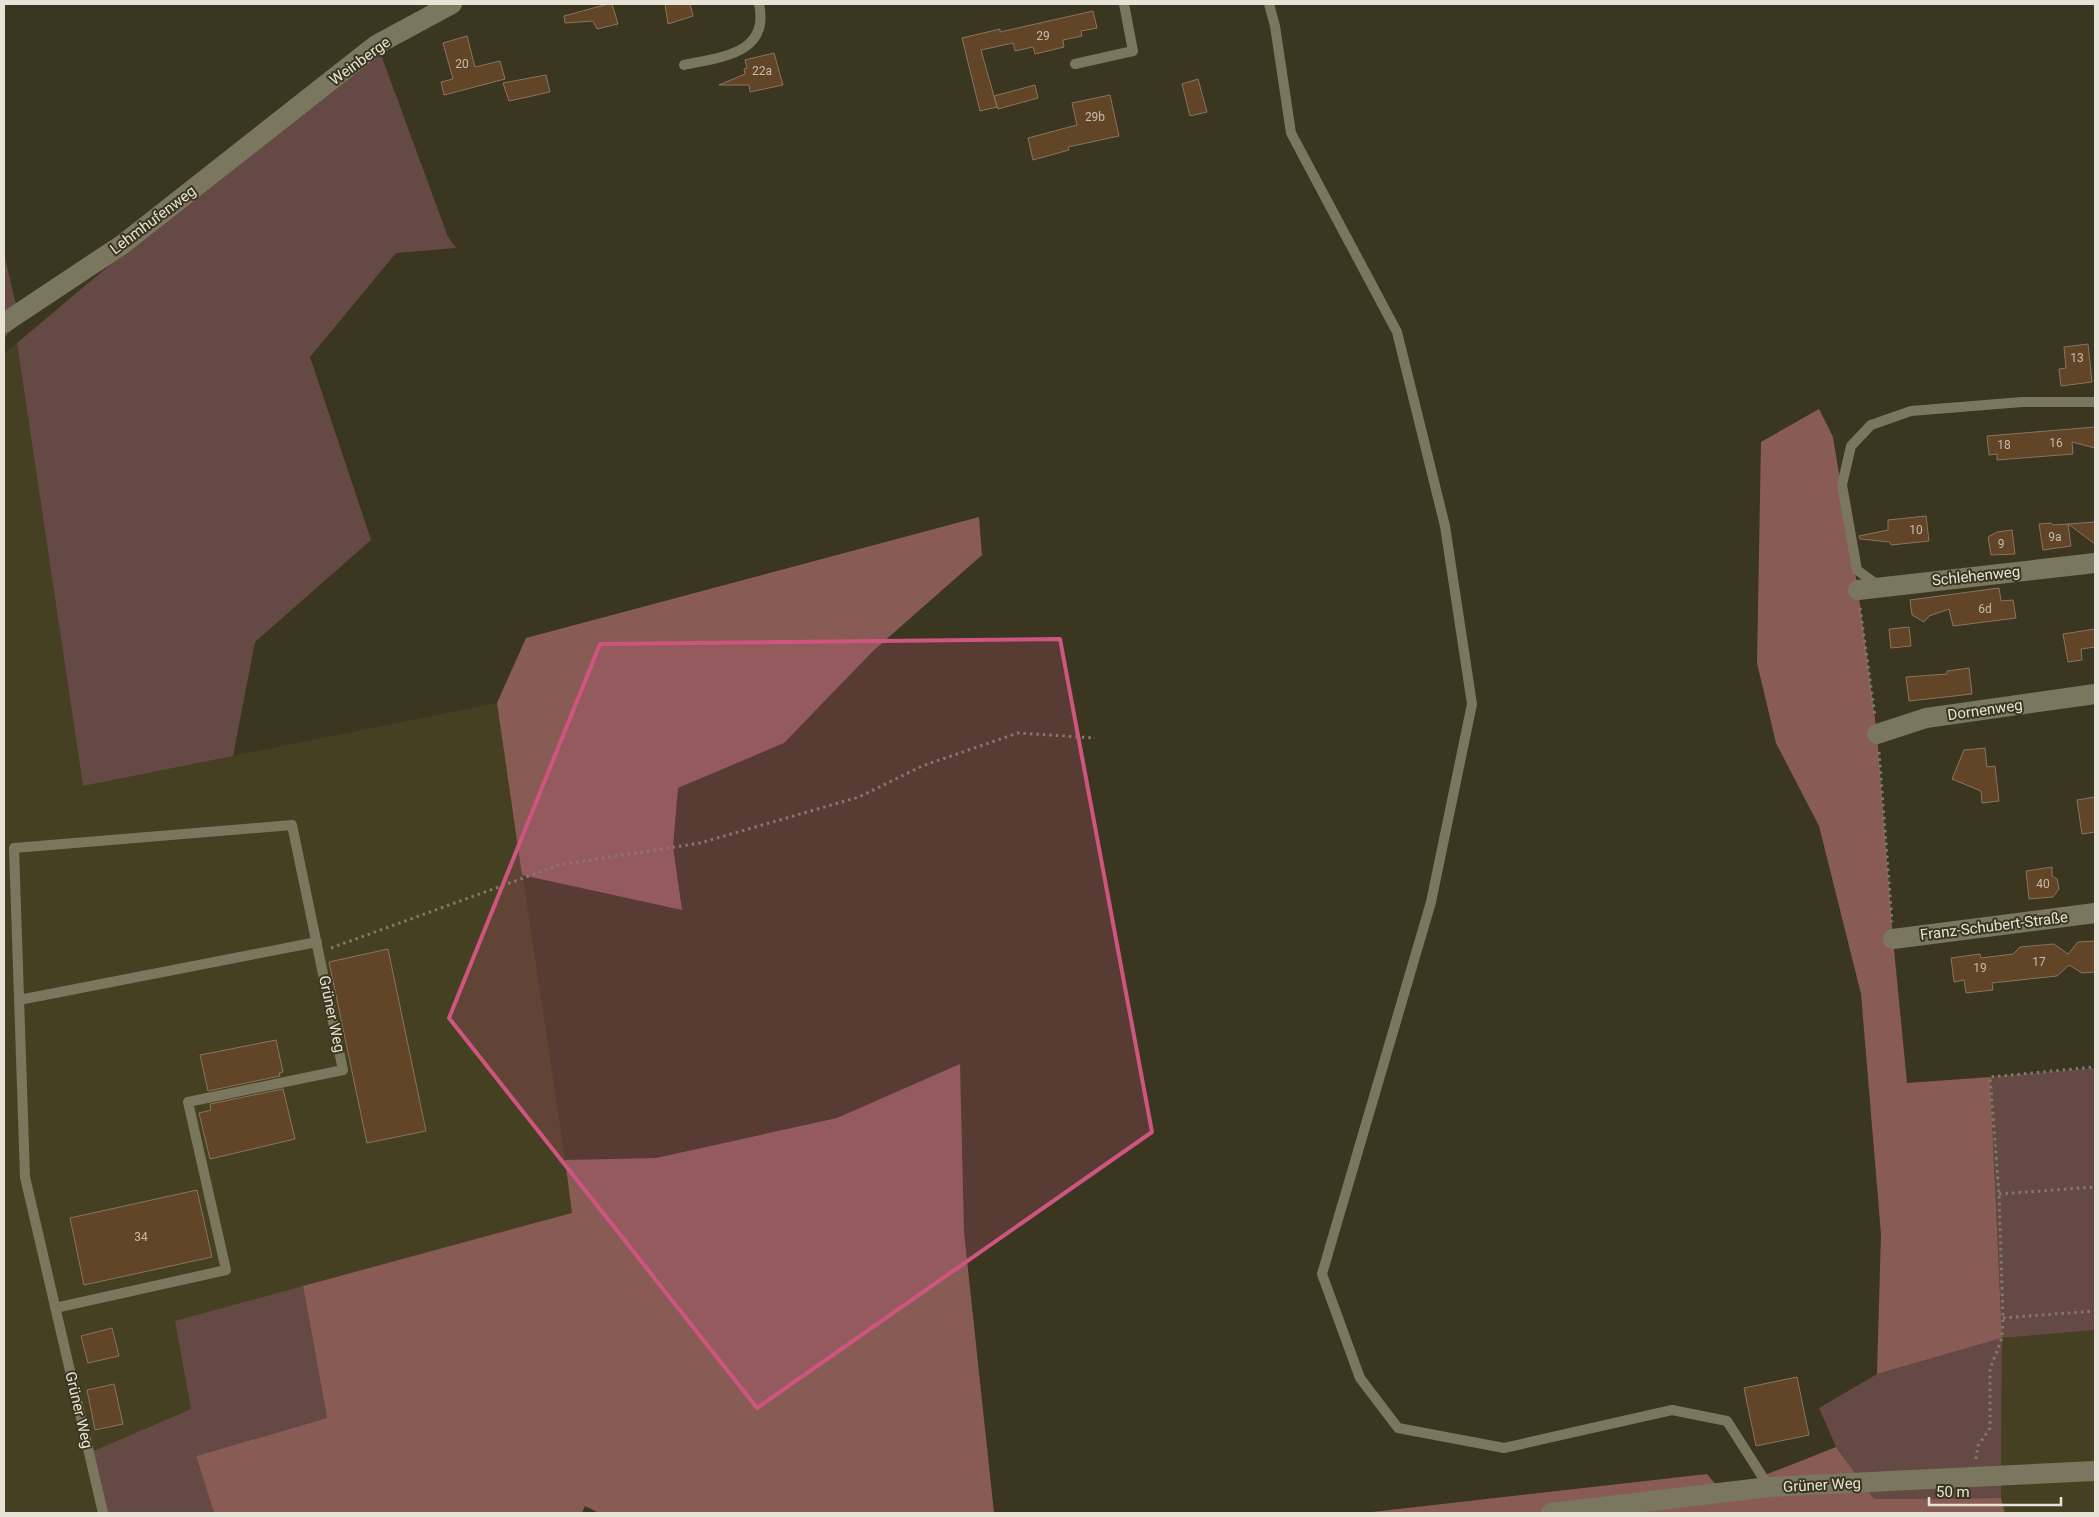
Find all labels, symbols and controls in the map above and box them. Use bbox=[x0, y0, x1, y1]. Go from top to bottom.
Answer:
house number: 29 bbox=[1036, 29, 1050, 43]
street label: Weinberge bbox=[326, 33, 394, 89]
house number: 20 bbox=[455, 57, 469, 71]
house number: 22a bbox=[752, 64, 772, 78]
house number: 29b bbox=[1085, 110, 1105, 124]
street label: Lehmhufenweg bbox=[106, 182, 200, 258]
house number: 13 bbox=[2070, 351, 2084, 365]
house number: 16 bbox=[2049, 436, 2063, 450]
house number: 18 bbox=[1997, 438, 2011, 452]
house number: 10 bbox=[1909, 523, 1923, 537]
house number: 9a bbox=[2048, 530, 2062, 544]
house number: 9 bbox=[1998, 537, 2004, 551]
street label: Schlehenweg bbox=[1931, 562, 2021, 590]
house number: 6d bbox=[1978, 602, 1992, 616]
street label: Dornenweg bbox=[1946, 696, 2024, 724]
house number: 40 bbox=[2036, 877, 2050, 891]
street label: Franz-Schubert-Straße bbox=[1919, 908, 2069, 944]
house number: 17 bbox=[2032, 955, 2046, 969]
house number: 19 bbox=[1973, 961, 1987, 975]
street label: Grüner Weg bbox=[315, 974, 349, 1054]
house number: 34 bbox=[134, 1230, 148, 1244]
street label: Grüner Weg bbox=[61, 1370, 97, 1450]
street label: Grüner Weg bbox=[1783, 1474, 1861, 1496]
scale bar bbox=[1929, 1474, 2062, 1506]
text: 50 m bbox=[1936, 1483, 1970, 1501]

